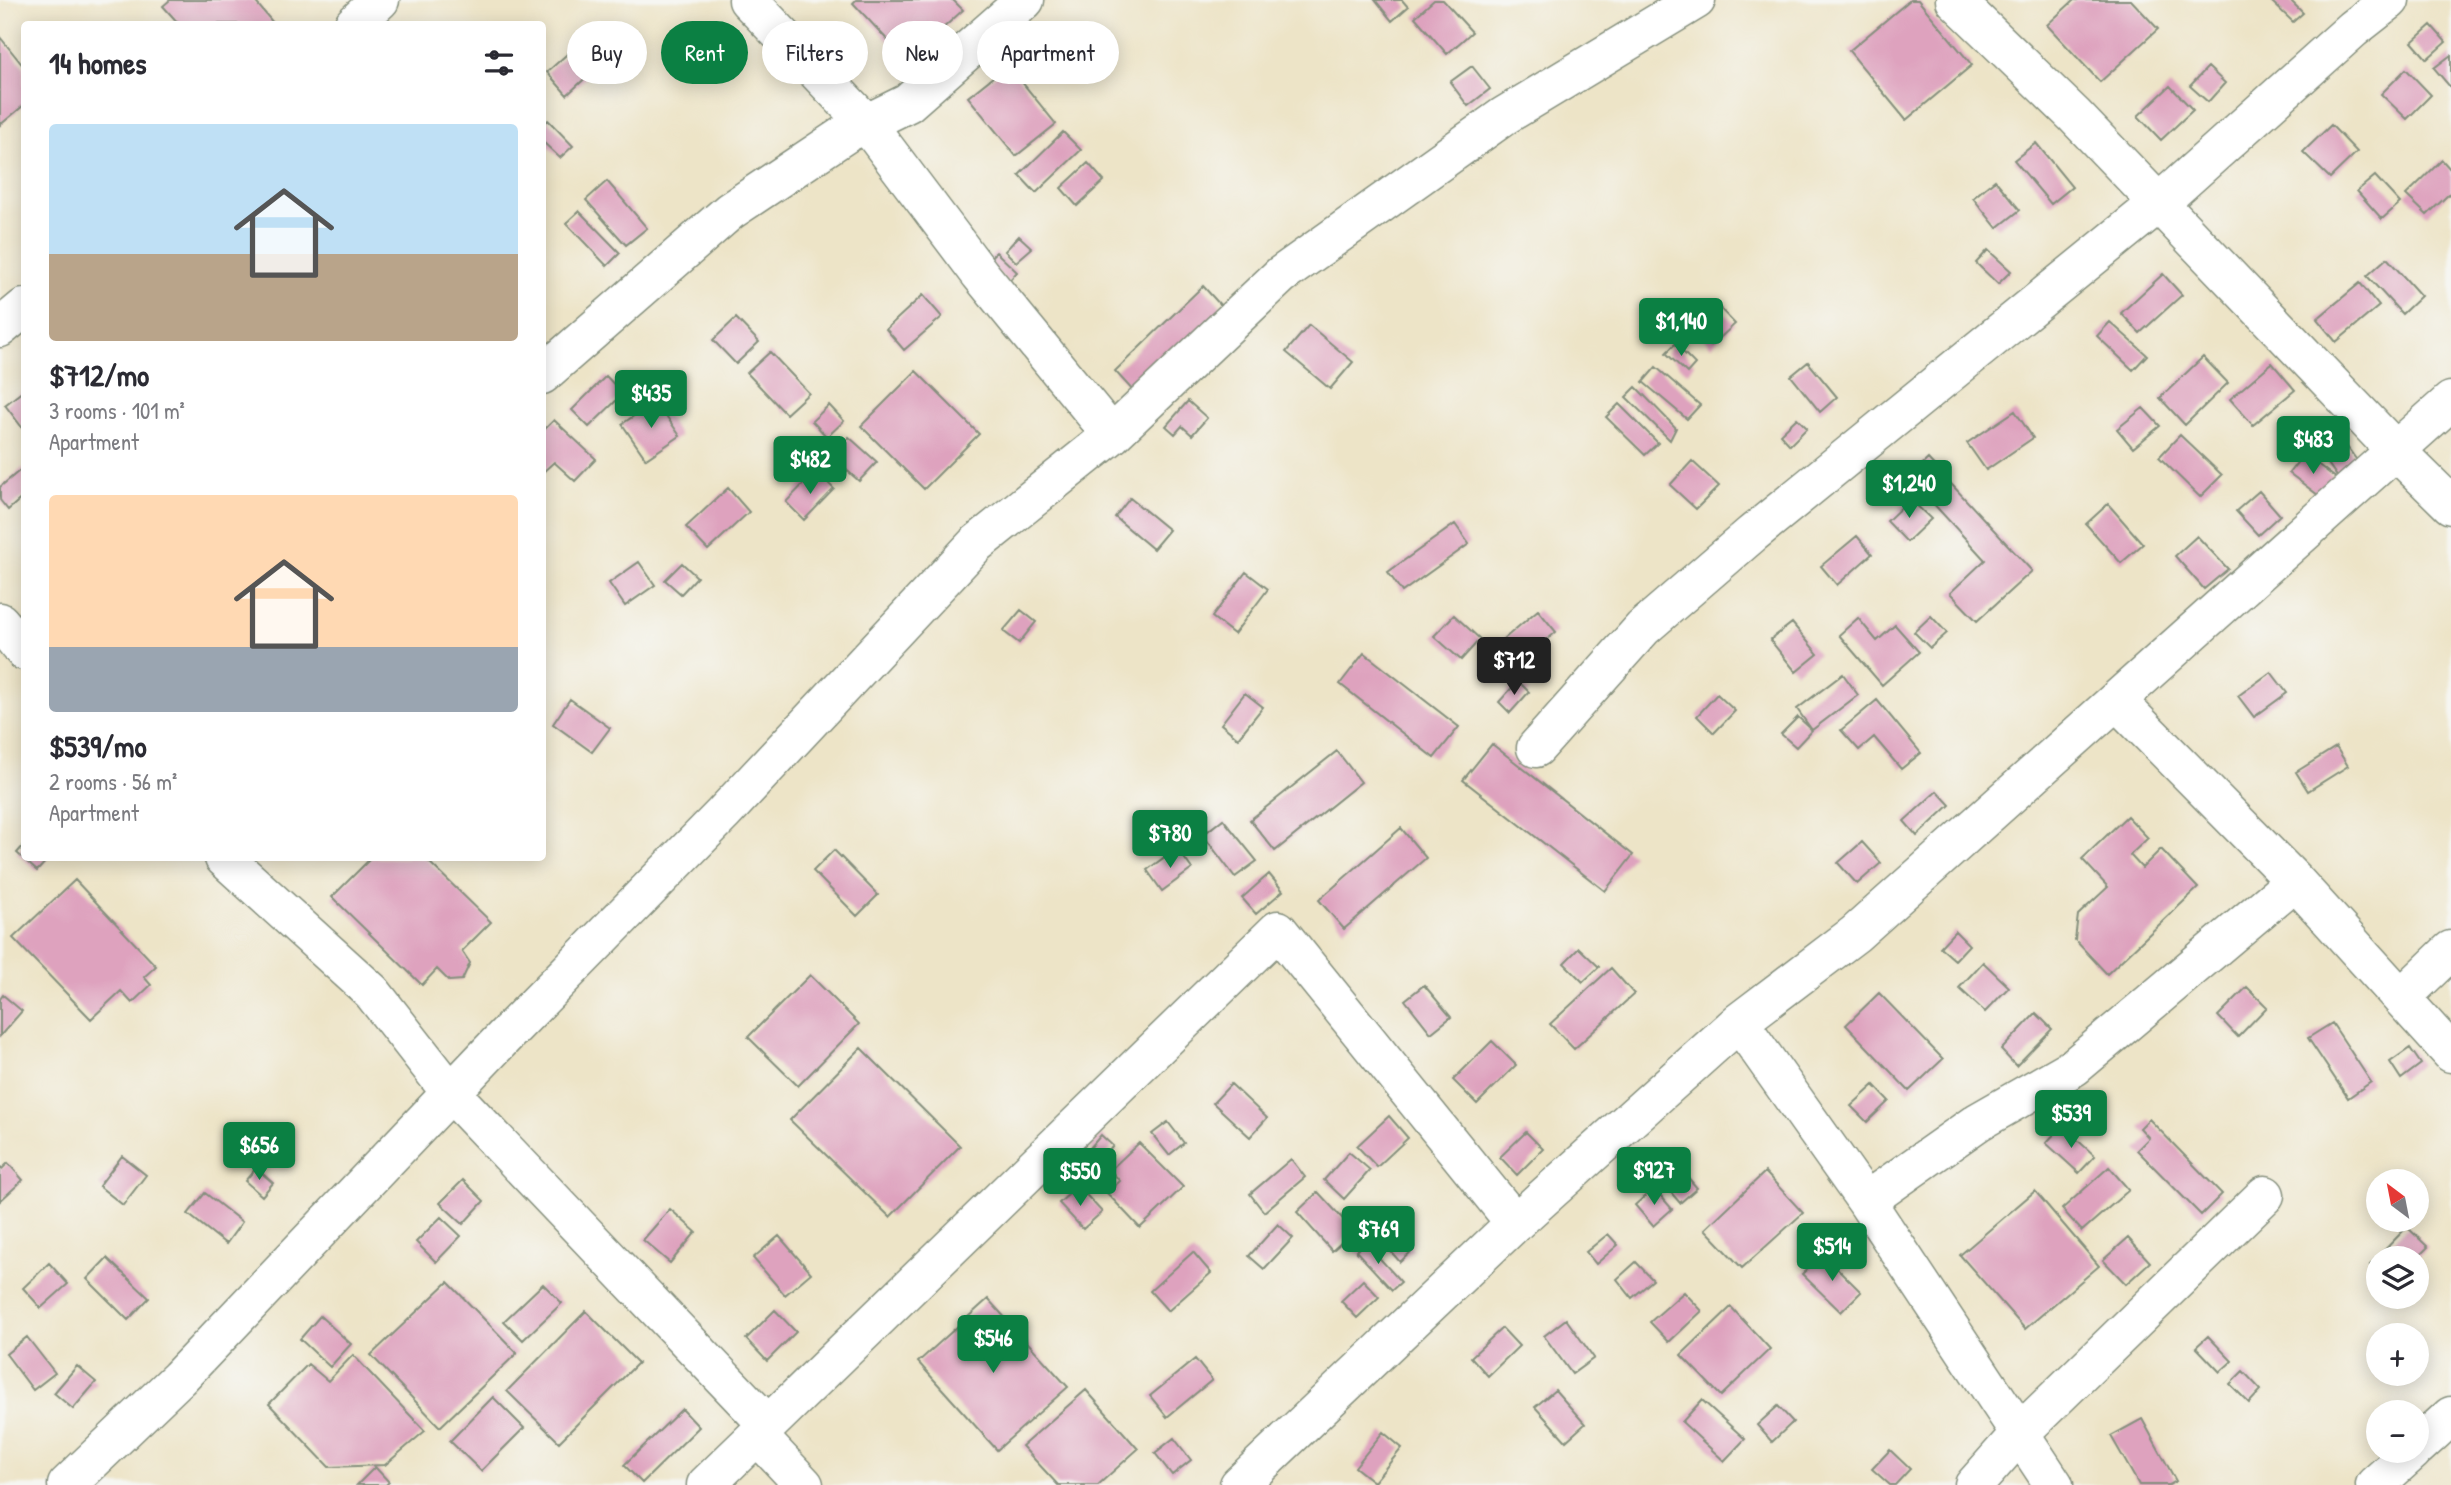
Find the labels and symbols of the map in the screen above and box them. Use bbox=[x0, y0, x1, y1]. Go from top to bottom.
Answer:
pin: $1,140 bbox=[1624, 298, 1738, 358]
pin: $435 bbox=[610, 370, 692, 430]
pin: $483 bbox=[2272, 416, 2354, 476]
pin: $482 bbox=[769, 436, 851, 496]
pin: $1,240 bbox=[1852, 461, 1966, 520]
pin: $712 bbox=[1473, 638, 1555, 697]
pin: $780 bbox=[1129, 810, 1211, 870]
pin: $539 bbox=[2030, 1090, 2112, 1150]
pin: $656 bbox=[218, 1122, 300, 1182]
pin: $550 bbox=[1039, 1148, 1121, 1208]
pin: $927 bbox=[1613, 1148, 1695, 1207]
north arrow bbox=[2366, 1169, 2429, 1232]
pin: $769 bbox=[1337, 1206, 1419, 1266]
pin: $514 bbox=[1791, 1224, 1873, 1283]
pin: $546 bbox=[952, 1316, 1034, 1375]

